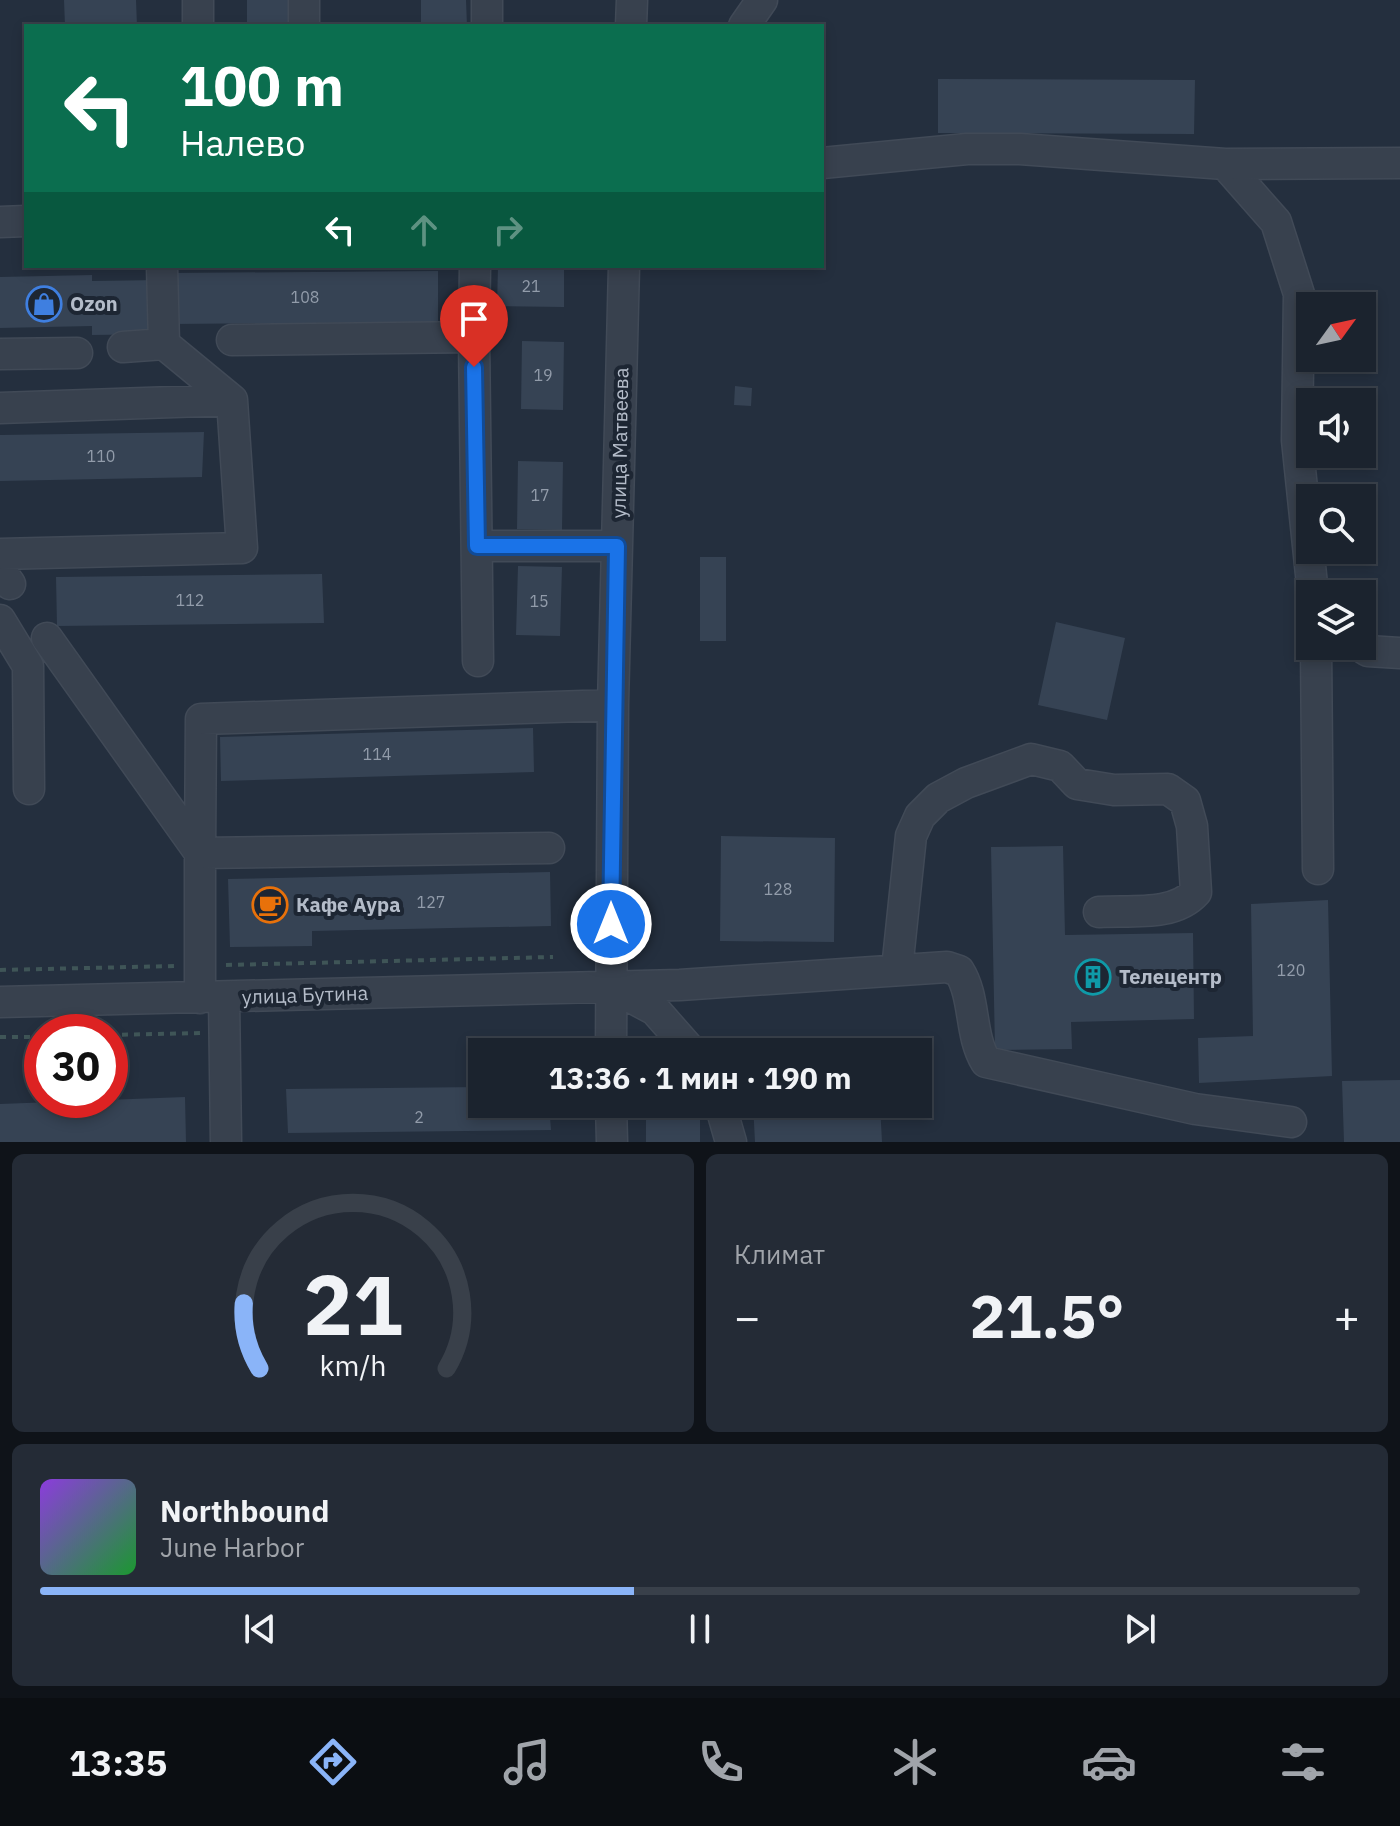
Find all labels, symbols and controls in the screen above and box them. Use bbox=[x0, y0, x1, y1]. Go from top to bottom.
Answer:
text: 100 m bbox=[180, 49, 344, 121]
icon: left bbox=[48, 56, 152, 160]
text: Налево bbox=[180, 119, 305, 166]
icon: left bbox=[318, 208, 362, 252]
icon: ahead bbox=[402, 208, 446, 252]
icon: right bbox=[486, 208, 530, 252]
house number: 21 bbox=[521, 276, 541, 296]
shop icon: Ozon bbox=[25, 285, 63, 323]
pin bbox=[440, 285, 508, 367]
house number: 108 bbox=[291, 287, 319, 307]
place label: Ozon bbox=[70, 290, 118, 317]
north arrow bbox=[1296, 292, 1376, 372]
map controls bbox=[1296, 292, 1376, 660]
icon: arrive bbox=[452, 297, 496, 341]
house number: 19 bbox=[533, 365, 553, 385]
street label: улица Матвеева bbox=[605, 367, 634, 519]
button: sound bbox=[1296, 388, 1376, 468]
house number: 110 bbox=[87, 446, 115, 466]
button: search bbox=[1296, 484, 1376, 564]
house number: 17 bbox=[530, 485, 550, 505]
button: layers bbox=[1296, 580, 1376, 660]
house number: 112 bbox=[176, 590, 204, 610]
house number: 15 bbox=[529, 591, 549, 611]
house number: 114 bbox=[363, 744, 391, 764]
house number: 128 bbox=[764, 879, 792, 899]
position arrow bbox=[569, 882, 653, 966]
cafe icon: Кафе Аура bbox=[251, 886, 289, 924]
place label: Кафе Аура bbox=[296, 891, 401, 918]
house number: 127 bbox=[417, 892, 445, 912]
building icon: Телецентр bbox=[1074, 958, 1112, 996]
house number: 120 bbox=[1277, 960, 1305, 980]
place label: Телецентр bbox=[1119, 963, 1222, 990]
street label: улица Бутина bbox=[241, 979, 369, 1010]
speed limit sign: 30 bbox=[24, 1014, 128, 1118]
text: 13:36 · 1 мин · 190 m bbox=[548, 1058, 852, 1097]
house number: 2 bbox=[414, 1107, 424, 1127]
text: Климат bbox=[734, 1237, 825, 1271]
text: 21 bbox=[303, 1250, 403, 1358]
text: 21.5° bbox=[970, 1276, 1124, 1355]
text: − bbox=[734, 1288, 760, 1345]
text: + bbox=[1334, 1288, 1360, 1345]
text: km/h bbox=[319, 1347, 387, 1384]
text: Northbound bbox=[160, 1491, 329, 1530]
text: June Harbor bbox=[160, 1530, 304, 1564]
icon: previous bbox=[238, 1607, 282, 1651]
icon: pause bbox=[678, 1607, 722, 1651]
icon: next bbox=[1118, 1607, 1162, 1651]
icon: directions bbox=[305, 1734, 361, 1790]
icon: music bbox=[499, 1734, 555, 1790]
icon: phone bbox=[693, 1734, 749, 1790]
icon: climate bbox=[887, 1734, 943, 1790]
icon: car bbox=[1081, 1734, 1137, 1790]
icon: filters bbox=[1275, 1734, 1331, 1790]
text: 13:35 bbox=[69, 1739, 167, 1786]

